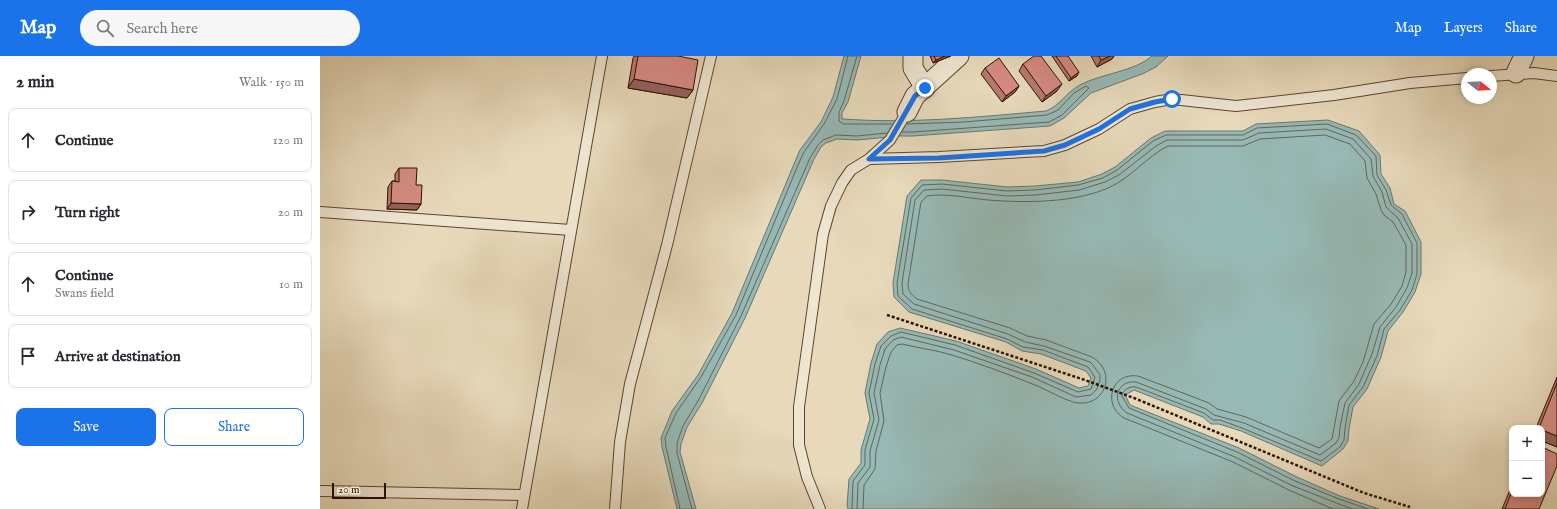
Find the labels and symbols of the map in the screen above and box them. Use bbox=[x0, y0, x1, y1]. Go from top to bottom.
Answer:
north arrow bbox=[1461, 68, 1497, 104]
route end bbox=[916, 79, 934, 97]
route start bbox=[1163, 90, 1181, 108]
scale bar bbox=[332, 481, 386, 500]

